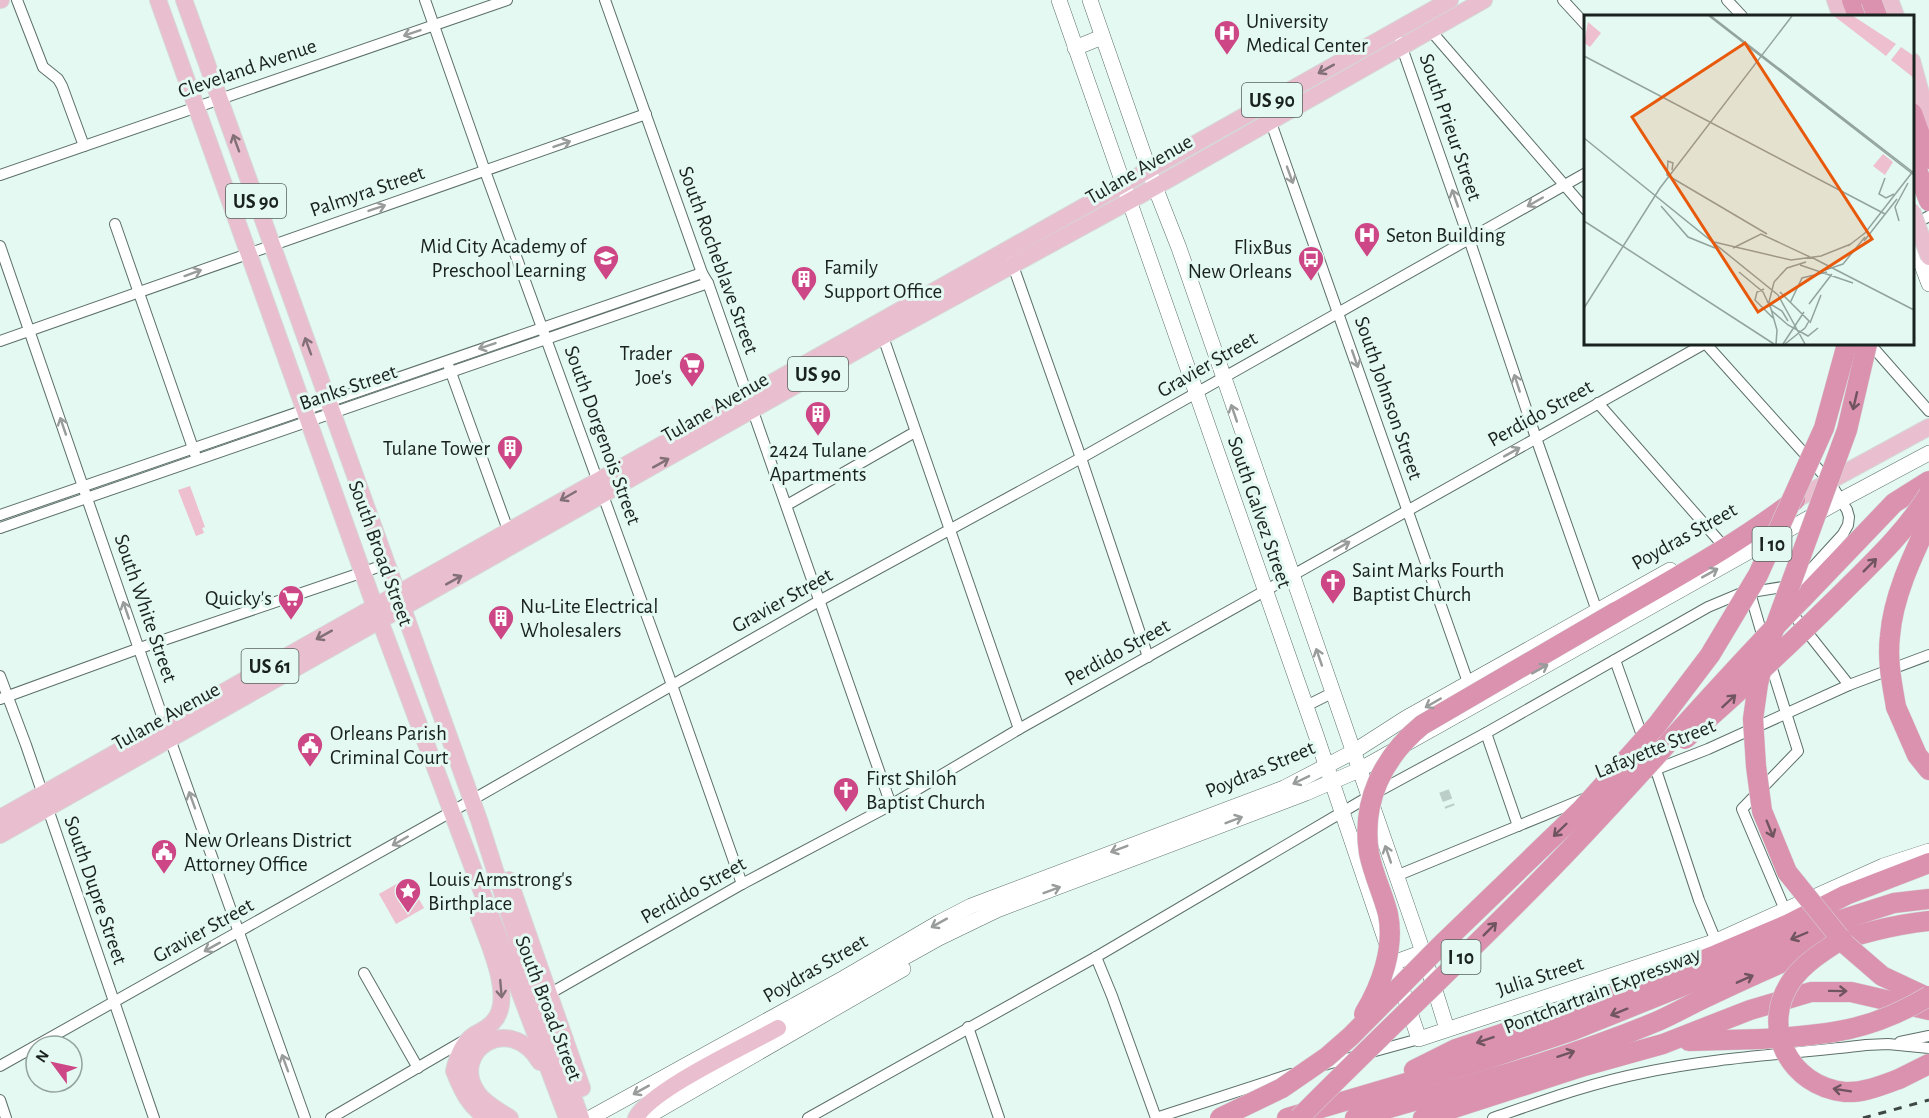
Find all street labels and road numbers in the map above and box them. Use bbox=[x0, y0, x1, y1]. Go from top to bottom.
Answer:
street label: Cleveland Avenue bbox=[175, 35, 319, 102]
street label: South Prieur Street bbox=[1416, 51, 1486, 204]
road number: US 90 bbox=[1242, 83, 1302, 117]
street label: Tulane Avenue bbox=[1082, 131, 1196, 208]
street label: Palmyra Street bbox=[307, 162, 428, 221]
street label: South Rocheblave Street bbox=[675, 164, 762, 357]
road number: US 90 bbox=[226, 184, 286, 218]
street label: South Johnson Street bbox=[1351, 314, 1426, 483]
street label: Gravier Street bbox=[1154, 327, 1261, 401]
street label: South Dorgenois Street bbox=[560, 343, 645, 528]
road number: US 90 bbox=[788, 357, 848, 391]
street label: Banks Street bbox=[297, 361, 400, 414]
street label: Tulane Avenue bbox=[658, 369, 772, 446]
street label: Perdido Street bbox=[1484, 376, 1597, 451]
street label: South Galvez Street bbox=[1224, 434, 1295, 591]
street label: South Broad Street bbox=[344, 478, 417, 629]
street label: Poydras Street bbox=[1628, 499, 1741, 574]
road number: I 10 bbox=[1752, 527, 1792, 561]
street label: South White Street bbox=[110, 531, 181, 685]
street label: Gravier Street bbox=[728, 564, 836, 637]
street label: Perdido Street bbox=[1061, 615, 1174, 690]
road number: US 61 bbox=[242, 649, 298, 683]
street label: Tulane Avenue bbox=[109, 678, 224, 755]
street label: Lafayette Street bbox=[1592, 715, 1719, 782]
street label: Poydras Street bbox=[1202, 737, 1318, 802]
street label: South Dupre Street bbox=[60, 813, 131, 967]
street label: Perdido Street bbox=[637, 853, 750, 928]
street label: Gravier Street bbox=[149, 894, 257, 967]
street label: Poydras Street bbox=[760, 930, 871, 1007]
street label: South Broad Street bbox=[511, 933, 586, 1084]
road number: I 10 bbox=[1442, 940, 1480, 974]
street label: Pontchartrain Expressway bbox=[1501, 943, 1704, 1038]
street label: Julia Street bbox=[1494, 953, 1586, 1000]

